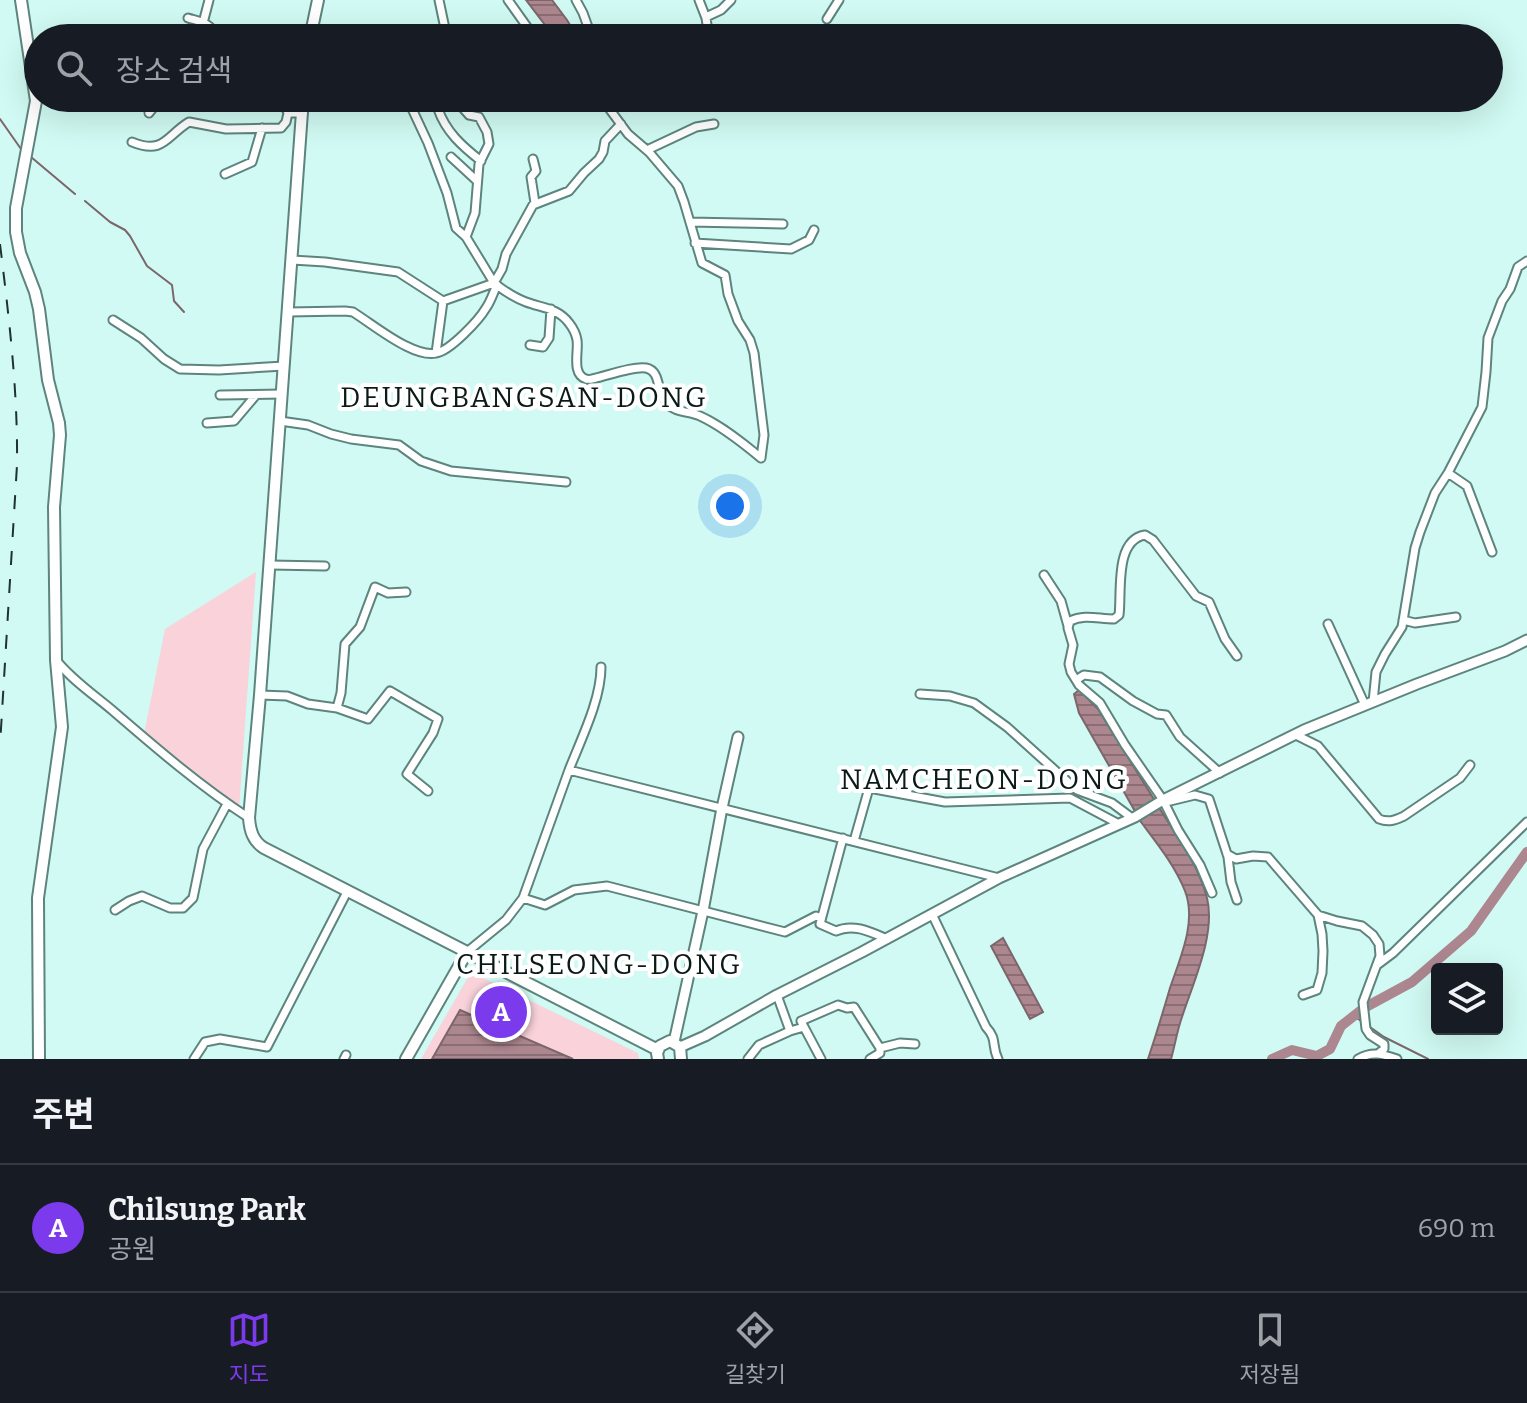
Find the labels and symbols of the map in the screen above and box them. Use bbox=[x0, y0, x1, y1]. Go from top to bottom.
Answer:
district label: DEUNGBANGSAN-DONG bbox=[340, 381, 708, 414]
your location bbox=[710, 486, 750, 526]
district label: NAMCHEON-DONG bbox=[840, 763, 1128, 796]
district label: CHILSEONG-DONG bbox=[456, 948, 742, 981]
pin: A bbox=[475, 982, 527, 1042]

